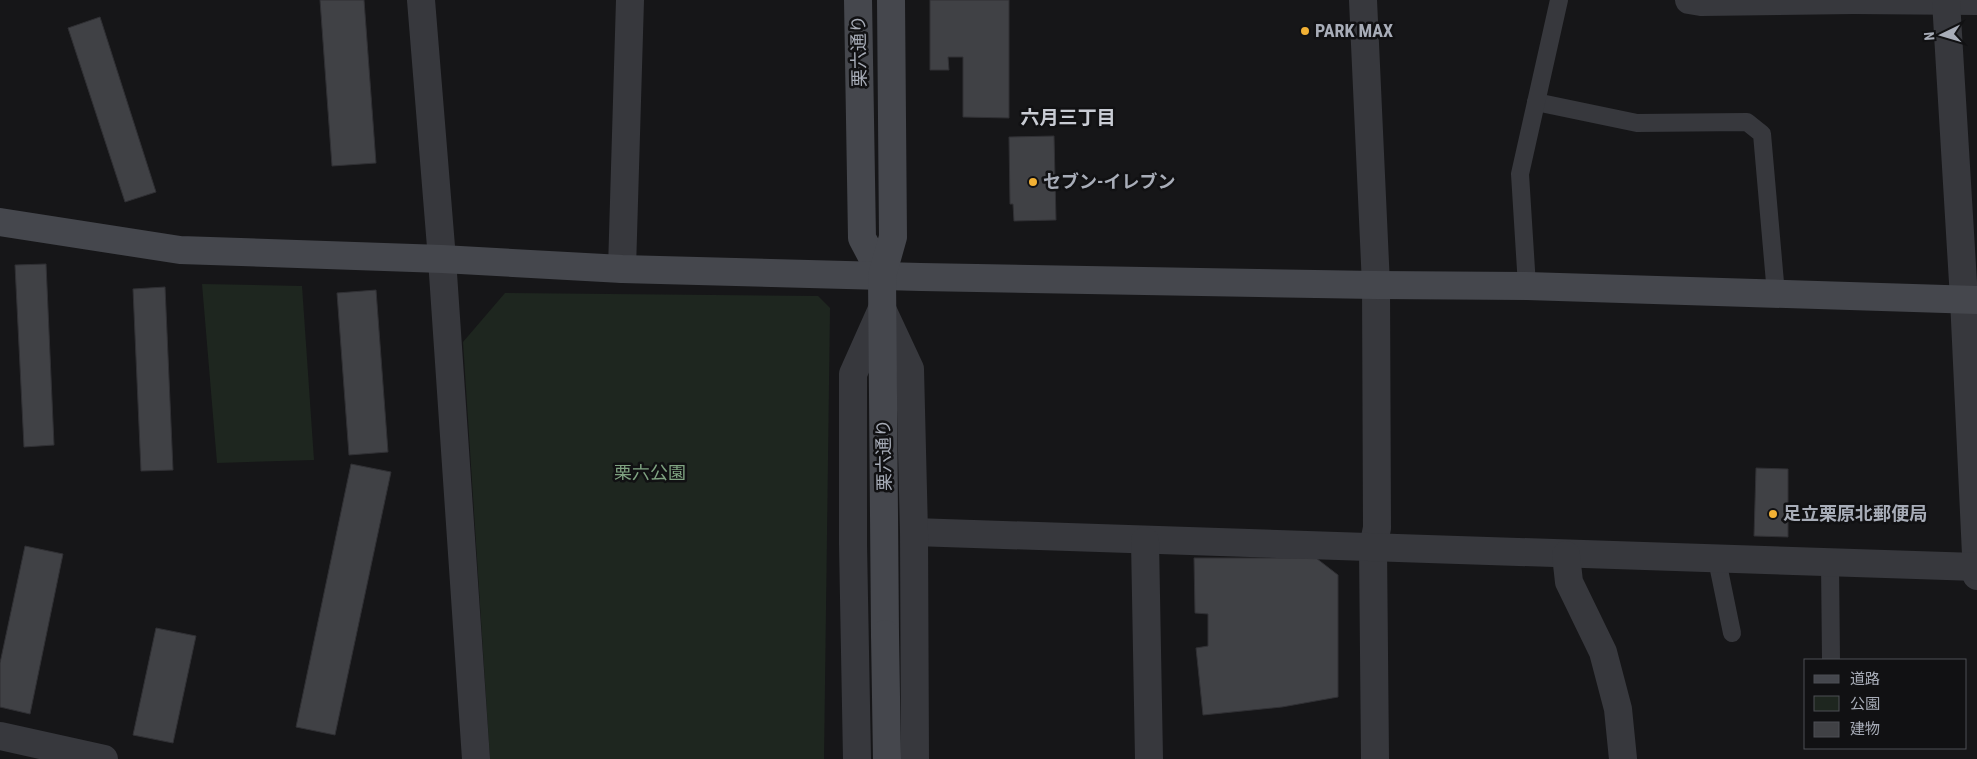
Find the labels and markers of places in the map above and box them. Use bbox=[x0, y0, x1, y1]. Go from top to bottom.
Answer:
place label: PARK MAX bbox=[1315, 20, 1393, 41]
marker: PARK MAX bbox=[1299, 25, 1311, 37]
place label: セブン-イレブン bbox=[1043, 171, 1176, 192]
marker: セブン-イレブン bbox=[1027, 176, 1039, 188]
place label: 足立栗原北郵便局 bbox=[1783, 503, 1927, 524]
marker: 足立栗原北郵便局 bbox=[1767, 508, 1779, 520]

